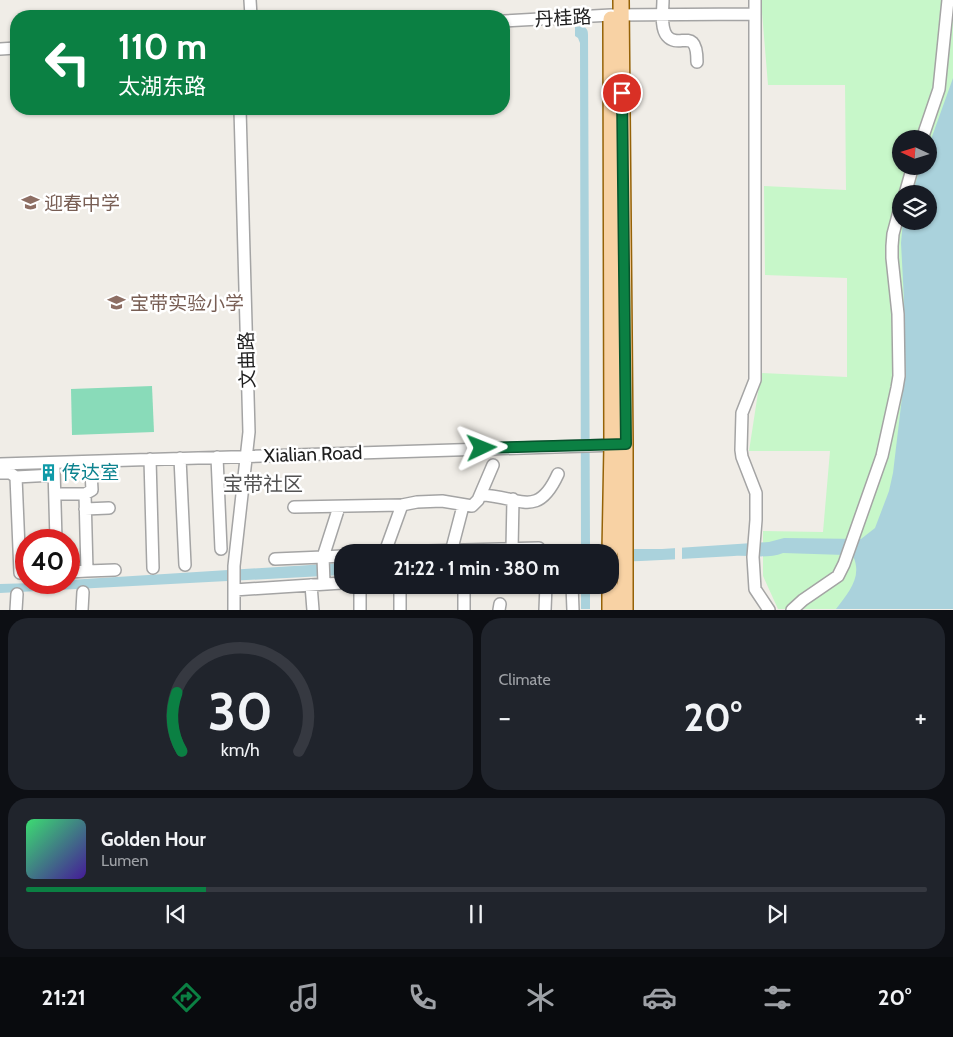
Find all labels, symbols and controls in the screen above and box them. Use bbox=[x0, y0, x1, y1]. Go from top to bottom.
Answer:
street label: 丹桂路 bbox=[534, 5, 592, 31]
text: 110 m bbox=[118, 25, 207, 68]
icon: left bbox=[35, 30, 100, 95]
pin bbox=[601, 72, 643, 114]
text: 太湖东路 bbox=[118, 73, 206, 100]
icon: arrive bbox=[608, 79, 636, 107]
north arrow bbox=[892, 130, 938, 175]
map controls bbox=[892, 130, 937, 230]
button: layers bbox=[892, 185, 937, 230]
place label: 迎春中学 bbox=[44, 192, 120, 215]
school or university icon: 迎春中学 bbox=[20, 193, 40, 213]
place label: 宝带实验小学 bbox=[130, 292, 244, 315]
school or university icon: 宝带实验小学 bbox=[106, 293, 126, 313]
street label: 文曲路 bbox=[235, 331, 259, 389]
position arrow bbox=[455, 421, 507, 473]
street label: Xialian Road bbox=[263, 441, 363, 467]
place label: 传达室 bbox=[62, 461, 119, 484]
building icon: 传达室 bbox=[38, 462, 58, 482]
district label: 宝带社区 bbox=[223, 472, 303, 496]
speed limit sign: 40 bbox=[15, 529, 80, 594]
text: 21:22 · 1 min · 380 m bbox=[393, 557, 560, 580]
text: Climate bbox=[499, 670, 551, 689]
text: 30 bbox=[208, 680, 273, 743]
text: 20° bbox=[684, 694, 742, 741]
text: − bbox=[499, 700, 511, 734]
text: + bbox=[915, 700, 927, 734]
text: km/h bbox=[221, 739, 260, 760]
text: Golden Hour bbox=[101, 828, 206, 851]
text: Lumen bbox=[101, 851, 148, 870]
icon: previous bbox=[162, 900, 190, 928]
icon: pause bbox=[462, 900, 490, 928]
icon: next bbox=[763, 900, 791, 928]
icon: directions bbox=[169, 980, 204, 1015]
icon: music bbox=[287, 980, 322, 1015]
icon: phone bbox=[405, 980, 440, 1015]
icon: climate bbox=[523, 980, 558, 1015]
icon: car bbox=[642, 980, 677, 1015]
icon: filters bbox=[760, 980, 795, 1015]
text: 21:21 bbox=[42, 984, 86, 1011]
text: 20° bbox=[878, 984, 911, 1011]

